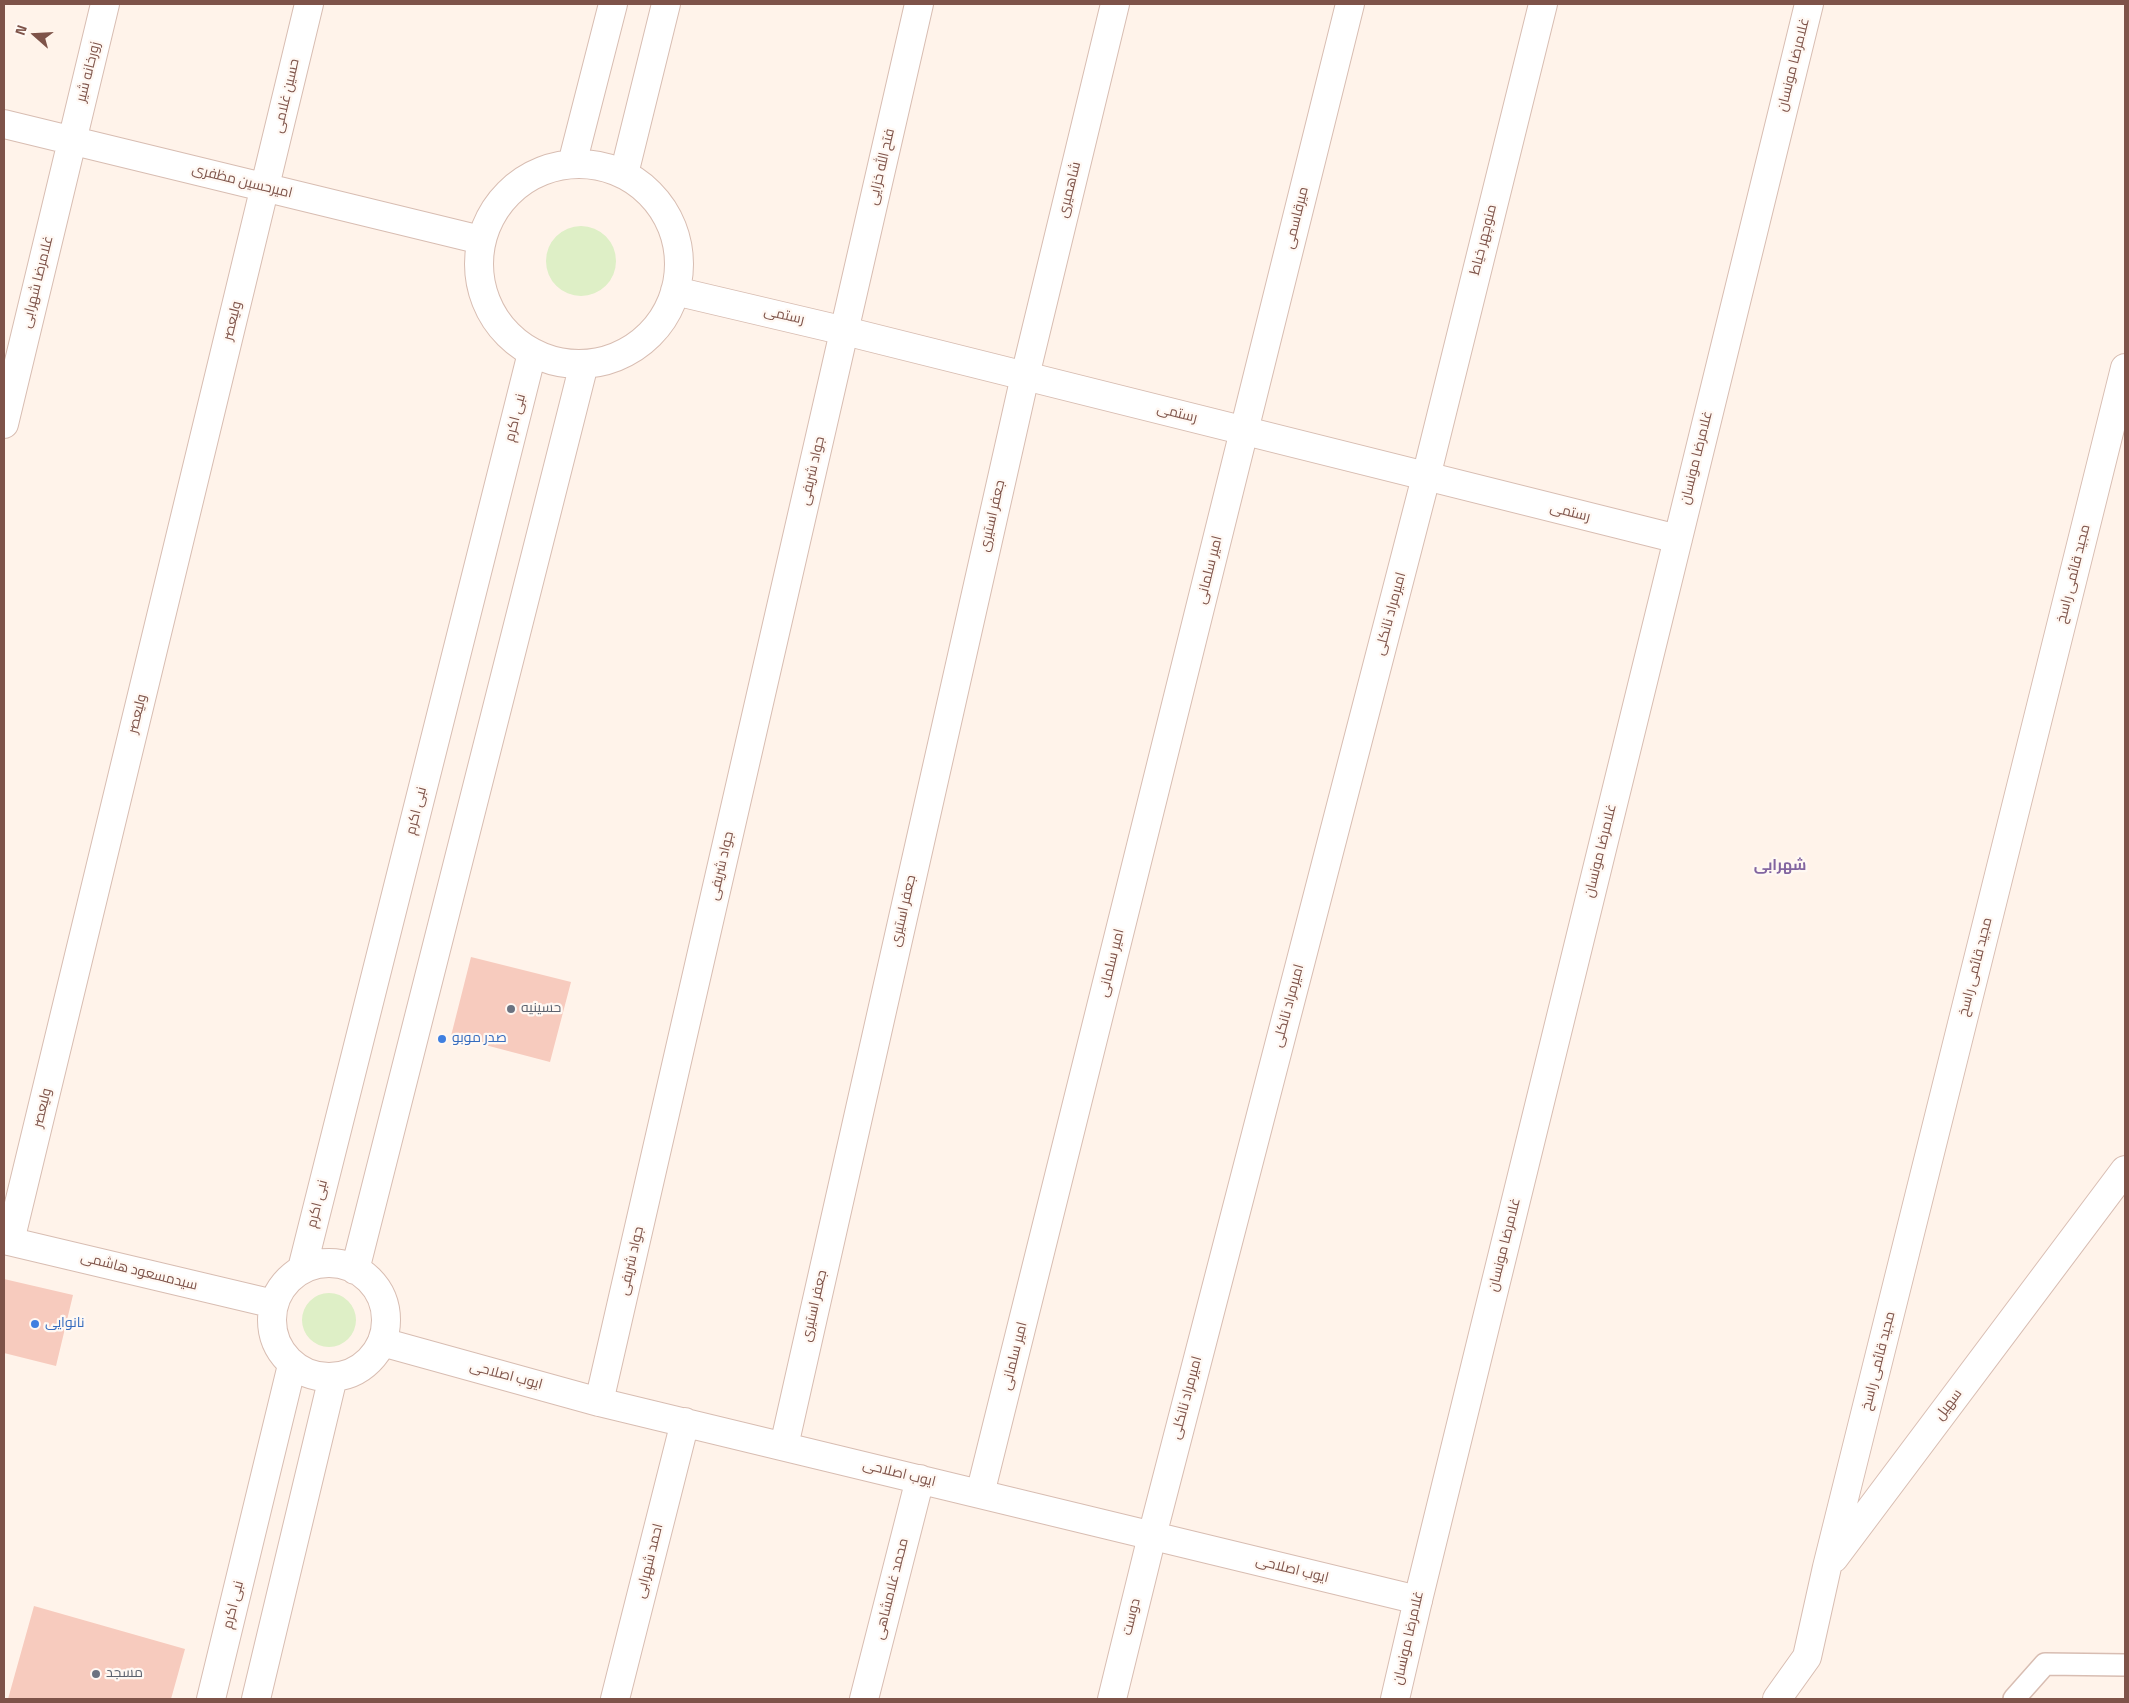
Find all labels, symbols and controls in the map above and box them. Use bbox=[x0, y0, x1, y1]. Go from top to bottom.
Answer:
north arrow bbox=[10, 10, 60, 60]
street label: غلامرضا مونسان bbox=[1774, 16, 1814, 114]
text: N bbox=[9, 22, 32, 38]
street label: زورخانه شیر bbox=[73, 40, 105, 104]
street label: حسین غلامی bbox=[270, 57, 304, 135]
street label: فتح الله خزایی bbox=[865, 127, 899, 207]
street label: شاهمیری bbox=[1055, 160, 1085, 220]
street label: امیرحسین مظفری bbox=[190, 161, 294, 203]
street label: میرقاسمی bbox=[1281, 185, 1313, 251]
street label: منوچهر خیاط bbox=[1467, 203, 1501, 277]
street label: غلامرضا شهرابی bbox=[18, 234, 58, 330]
street label: ولیعصر bbox=[220, 299, 246, 343]
street label: رستمی bbox=[762, 303, 806, 329]
street label: نبی اکرم bbox=[502, 392, 530, 444]
street label: رستمی bbox=[1155, 401, 1199, 427]
street label: غلامرضا مونسان bbox=[1677, 409, 1717, 507]
street label: جواد شریفی bbox=[797, 435, 829, 507]
street label: جعفر استیری bbox=[977, 478, 1009, 554]
street label: رستمی bbox=[1548, 500, 1592, 526]
street label: مجید قائمی راسخ bbox=[2054, 523, 2094, 625]
street label: امیر سلمانی bbox=[1193, 534, 1227, 606]
street label: امیرمراد نانکلی bbox=[1372, 571, 1410, 657]
street label: ولیعصر bbox=[125, 692, 151, 736]
street label: نبی اکرم bbox=[403, 785, 431, 837]
street label: غلامرضا مونسان bbox=[1581, 802, 1621, 900]
street label: جواد شریفی bbox=[706, 830, 738, 902]
district label: شهرابی bbox=[1754, 857, 1806, 875]
street label: جعفر استیری bbox=[888, 873, 920, 949]
street label: مجید قائمی راسخ bbox=[1956, 916, 1996, 1018]
street label: امیر سلمانی bbox=[1095, 927, 1129, 999]
street label: امیرمراد نانکلی bbox=[1270, 963, 1308, 1049]
place label: حسینیه bbox=[521, 1001, 561, 1017]
marker: حسینیه bbox=[505, 1003, 517, 1015]
place label: صدر موبو bbox=[452, 1031, 507, 1047]
marker: صدر موبو bbox=[436, 1033, 448, 1045]
street label: ولیعصر bbox=[30, 1086, 56, 1130]
street label: نبی اکرم bbox=[304, 1178, 332, 1230]
street label: غلامرضا مونسان bbox=[1485, 1196, 1525, 1294]
street label: جواد شریفی bbox=[616, 1225, 648, 1297]
street label: سیدمسعود هاشمی bbox=[79, 1249, 199, 1295]
street label: جعفر استیری bbox=[799, 1268, 831, 1344]
street label: مجید قائمی راسخ bbox=[1859, 1310, 1899, 1412]
place label: نانوایی bbox=[45, 1316, 85, 1332]
marker: نانوایی bbox=[29, 1318, 41, 1330]
street label: امیر سلمانی bbox=[998, 1320, 1032, 1392]
street label: امیرمراد نانکلی bbox=[1168, 1355, 1206, 1441]
street label: ایوب اصلاحی bbox=[468, 1358, 544, 1394]
street label: سهیل bbox=[1932, 1386, 1966, 1424]
street label: ایوب اصلاحی bbox=[861, 1457, 937, 1491]
street label: احمد شهرابی bbox=[633, 1522, 667, 1600]
street label: محمد غلامشاهی bbox=[871, 1537, 913, 1641]
street label: ایوب اصلاحی bbox=[1254, 1553, 1330, 1587]
street label: نبی اکرم bbox=[220, 1579, 248, 1631]
street label: غلامرضا مونسان bbox=[1390, 1589, 1428, 1687]
street label: دوست bbox=[1119, 1597, 1145, 1637]
place label: مسجد bbox=[106, 1666, 143, 1682]
marker: مسجد bbox=[90, 1668, 102, 1680]

